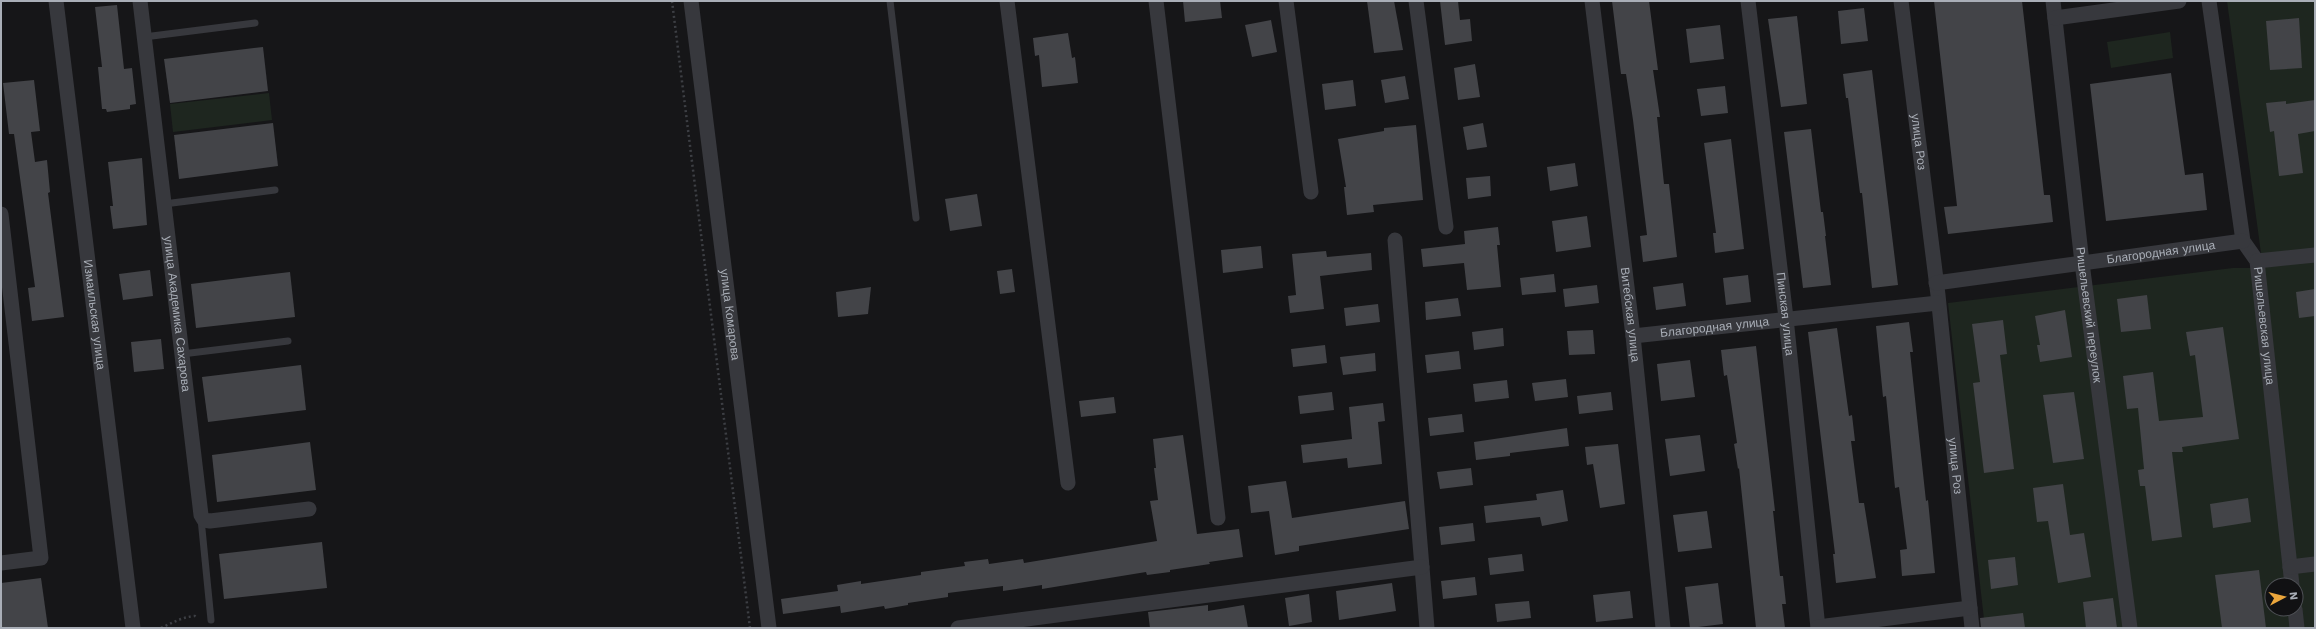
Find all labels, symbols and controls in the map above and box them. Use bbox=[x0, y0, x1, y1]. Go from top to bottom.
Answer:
street label: улица Роз bbox=[1908, 113, 1929, 171]
street label: улица Академика Сахарова bbox=[161, 235, 193, 393]
street label: Благородная улица bbox=[2106, 238, 2216, 267]
street label: Ришельевский переулок bbox=[2073, 246, 2105, 384]
street label: Измаильская улица bbox=[81, 259, 108, 371]
street label: Ришельевская улица bbox=[2251, 266, 2277, 386]
street label: Витебская улица bbox=[1618, 267, 1643, 363]
street label: улица Комарова bbox=[717, 268, 743, 361]
street label: Пинская улица bbox=[1774, 271, 1797, 356]
street label: Благородная улица bbox=[1659, 314, 1770, 340]
street label: улица Роз bbox=[1946, 437, 1965, 495]
north arrow bbox=[2264, 577, 2304, 617]
text: N bbox=[2286, 591, 2300, 601]

